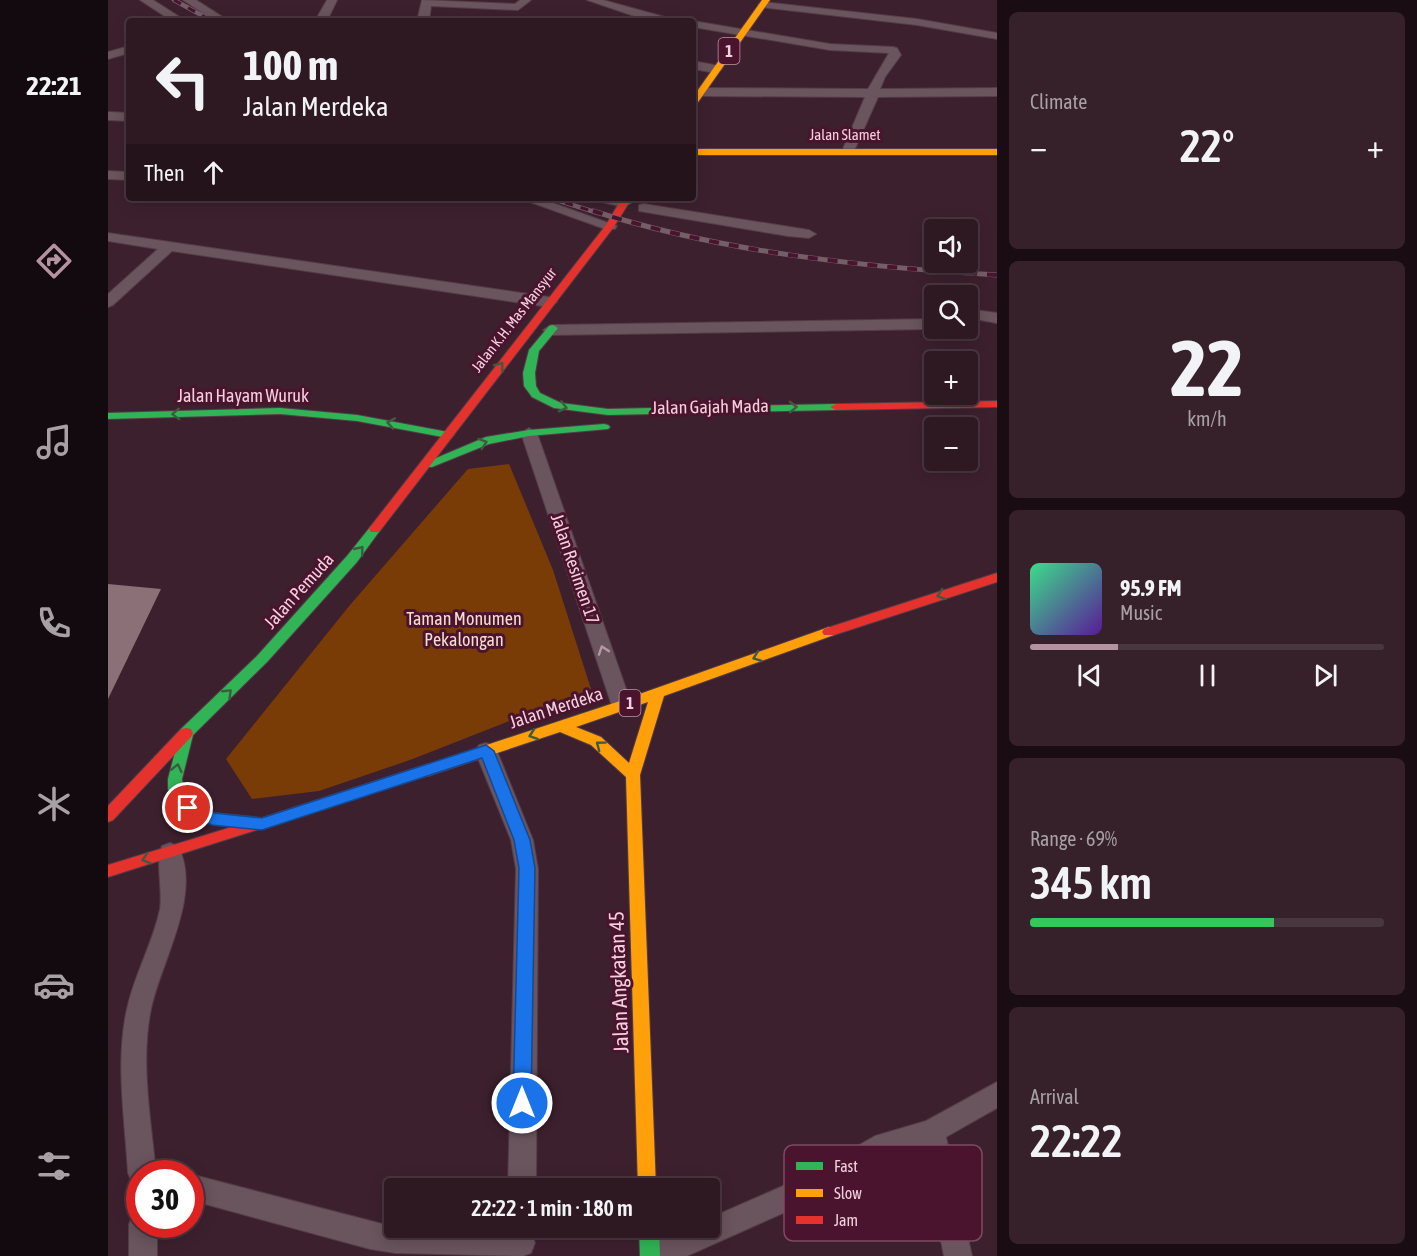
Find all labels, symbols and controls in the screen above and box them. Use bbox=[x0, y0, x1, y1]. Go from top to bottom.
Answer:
road number: 1 bbox=[718, 38, 740, 64]
text: 100 m bbox=[243, 41, 338, 89]
icon: left bbox=[144, 42, 222, 120]
text: 22:21 bbox=[26, 70, 82, 101]
text: Climate bbox=[1030, 90, 1087, 113]
text: Jalan Merdeka bbox=[243, 91, 389, 122]
text: 22° bbox=[1180, 120, 1234, 172]
street label: Jalan Slamet bbox=[809, 126, 881, 143]
text: − bbox=[1030, 127, 1047, 165]
text: + bbox=[1367, 127, 1384, 165]
icon: ahead bbox=[197, 156, 230, 189]
text: Then bbox=[144, 160, 185, 186]
map controls bbox=[924, 219, 978, 471]
button: sound bbox=[924, 219, 978, 273]
icon: directions bbox=[33, 240, 75, 282]
street label: Jalan K.H. Mas Mansyur bbox=[468, 264, 560, 375]
button: search bbox=[924, 285, 978, 339]
text: 22 bbox=[1170, 323, 1244, 413]
button: + bbox=[924, 351, 978, 405]
one-way arrow bbox=[492, 361, 503, 372]
street label: Jalan Hayam Wuruk bbox=[177, 385, 309, 406]
street label: Jalan Gajah Mada bbox=[651, 395, 769, 418]
one-way arrow bbox=[557, 400, 568, 412]
one-way arrow bbox=[788, 401, 797, 413]
text: km/h bbox=[1187, 407, 1227, 430]
one-way arrow bbox=[171, 408, 180, 420]
button: − bbox=[924, 417, 978, 471]
one-way arrow bbox=[386, 418, 395, 430]
icon: music bbox=[33, 421, 75, 463]
one-way arrow bbox=[477, 438, 488, 450]
street label: Jalan Resimen 17 bbox=[547, 511, 604, 627]
one-way arrow bbox=[353, 545, 364, 556]
street label: Jalan Pemuda bbox=[259, 549, 338, 633]
text: 95.9 FM bbox=[1120, 575, 1182, 601]
one-way arrow bbox=[936, 588, 947, 600]
text: Music bbox=[1120, 601, 1162, 624]
icon: phone bbox=[33, 602, 75, 644]
park label: Taman Monumen Pekalongan bbox=[406, 608, 522, 650]
one-way arrow bbox=[597, 645, 610, 656]
one-way arrow bbox=[752, 650, 762, 663]
icon: previous bbox=[1073, 659, 1106, 692]
icon: pause bbox=[1191, 659, 1224, 692]
icon: next bbox=[1309, 659, 1342, 692]
street label: Jalan Merdeka bbox=[506, 683, 605, 733]
one-way arrow bbox=[220, 689, 231, 700]
road number: 1 bbox=[620, 690, 640, 716]
one-way arrow bbox=[528, 727, 539, 740]
one-way arrow bbox=[595, 742, 606, 753]
one-way arrow bbox=[170, 763, 183, 773]
pin bbox=[162, 782, 213, 833]
icon: climate bbox=[33, 783, 75, 825]
icon: arrive bbox=[171, 791, 204, 824]
text: Range · 69% bbox=[1030, 827, 1117, 850]
one-way arrow bbox=[141, 852, 152, 864]
text: 345 km bbox=[1030, 857, 1152, 909]
street label: Jalan Angkatan 45 bbox=[604, 911, 632, 1053]
icon: car bbox=[33, 964, 75, 1006]
position arrow bbox=[490, 1071, 554, 1135]
text: Arrival bbox=[1030, 1085, 1079, 1108]
text: 22:22 bbox=[1030, 1115, 1123, 1167]
icon: filters bbox=[33, 1145, 75, 1187]
legend bbox=[784, 1145, 982, 1241]
text: Fast bbox=[834, 1157, 858, 1175]
speed limit sign: 30 bbox=[126, 1160, 204, 1238]
text: Slow bbox=[834, 1184, 862, 1202]
text: 22:22 · 1 min · 180 m bbox=[471, 1195, 633, 1221]
text: Jam bbox=[834, 1211, 858, 1229]

